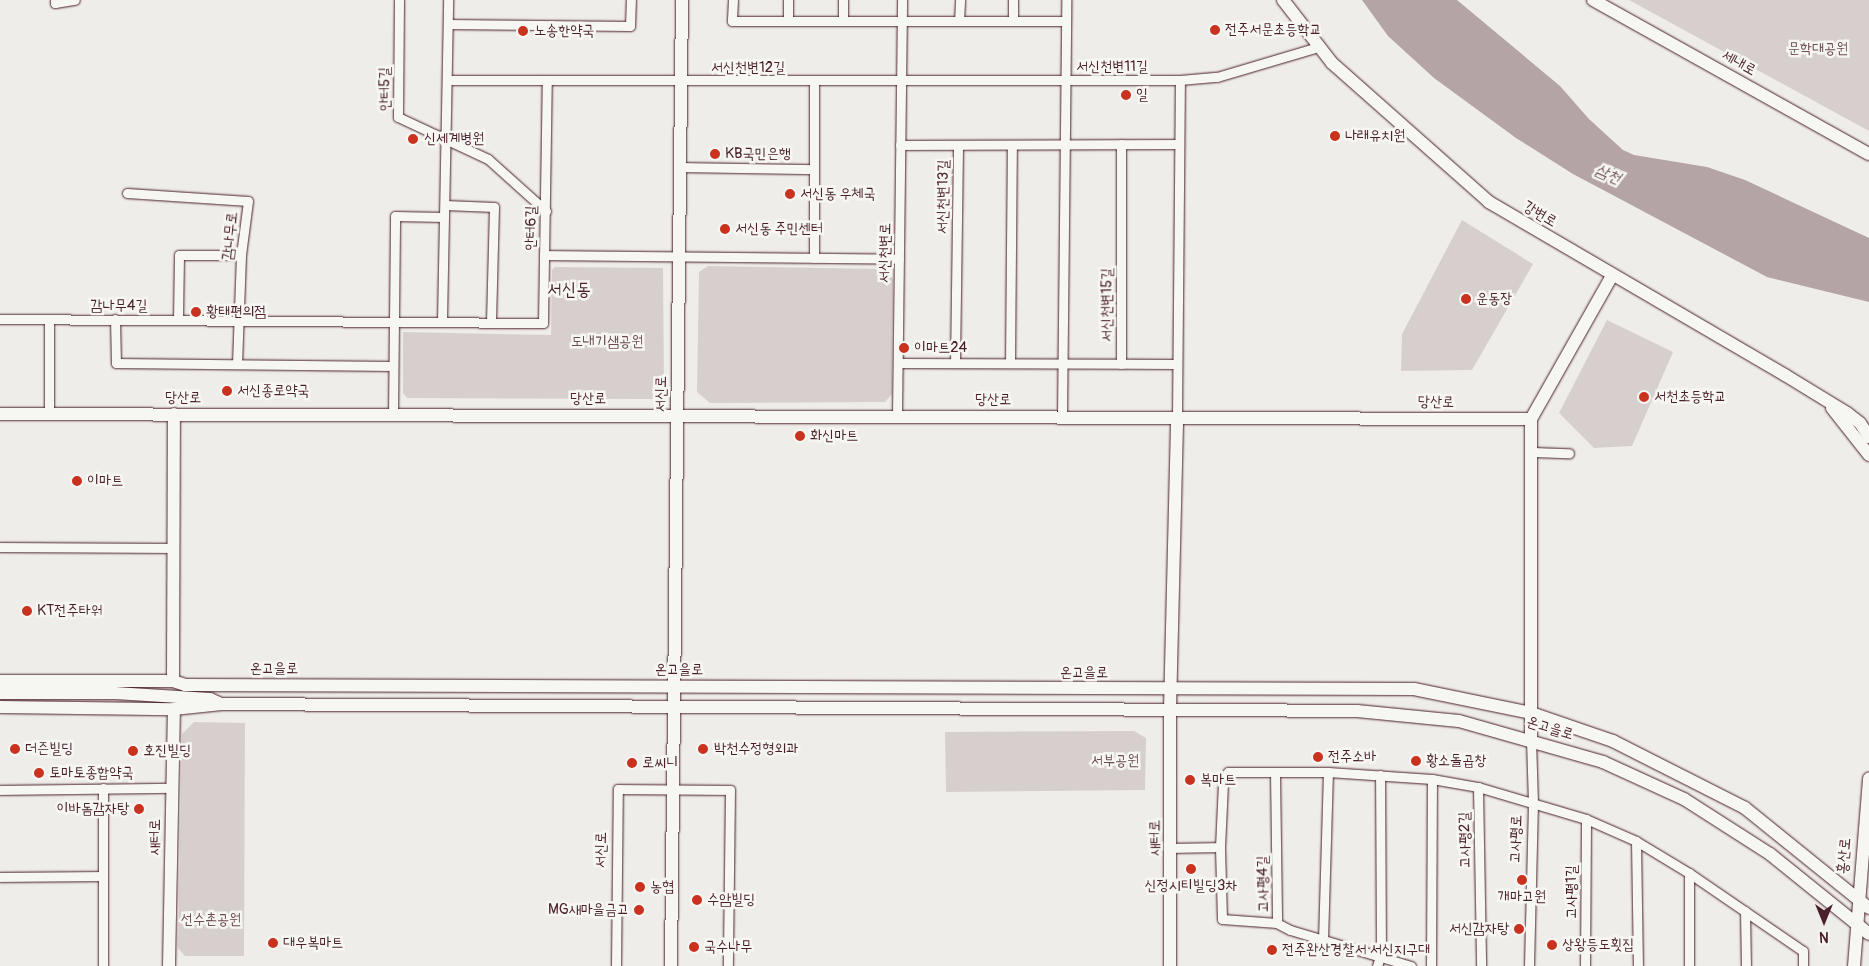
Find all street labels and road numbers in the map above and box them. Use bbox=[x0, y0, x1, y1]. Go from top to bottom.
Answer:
street label: 세내로 bbox=[1719, 46, 1759, 80]
street label: 서신천변11길 bbox=[1076, 58, 1148, 76]
street label: 서신천변12길 bbox=[711, 59, 785, 77]
street label: 안터5길 bbox=[376, 67, 394, 111]
street label: 서신천변13길 bbox=[933, 160, 953, 234]
street label: 강변로 bbox=[1520, 197, 1560, 231]
street label: 안터6길 bbox=[522, 205, 540, 251]
street label: 감나무로 bbox=[219, 211, 241, 261]
street label: 서신천변로 bbox=[875, 223, 895, 283]
street label: 서신천변15길 bbox=[1098, 268, 1116, 342]
street label: 감나무4길 bbox=[91, 297, 147, 315]
street label: 서신로 bbox=[652, 376, 670, 412]
street label: 당산로 bbox=[165, 389, 201, 407]
street label: 당산로 bbox=[570, 390, 606, 408]
street label: 당산로 bbox=[975, 391, 1011, 409]
street label: 당산로 bbox=[1418, 393, 1454, 411]
street label: 온고을로 bbox=[250, 660, 298, 678]
street label: 온고을로 bbox=[655, 661, 703, 679]
street label: 온고을로 bbox=[1060, 664, 1108, 682]
street label: 온고을로 bbox=[1524, 712, 1576, 744]
street label: 고사평2길 bbox=[1456, 812, 1474, 868]
street label: 고사평로 bbox=[1506, 815, 1526, 863]
street label: 새터로 bbox=[146, 819, 164, 855]
street label: 새터로 bbox=[1146, 820, 1164, 856]
street label: 서신로 bbox=[592, 832, 610, 868]
street label: 홍산로 bbox=[1833, 837, 1855, 875]
street label: 고사평4길 bbox=[1254, 855, 1272, 913]
street label: 고사평1길 bbox=[1563, 865, 1581, 919]

